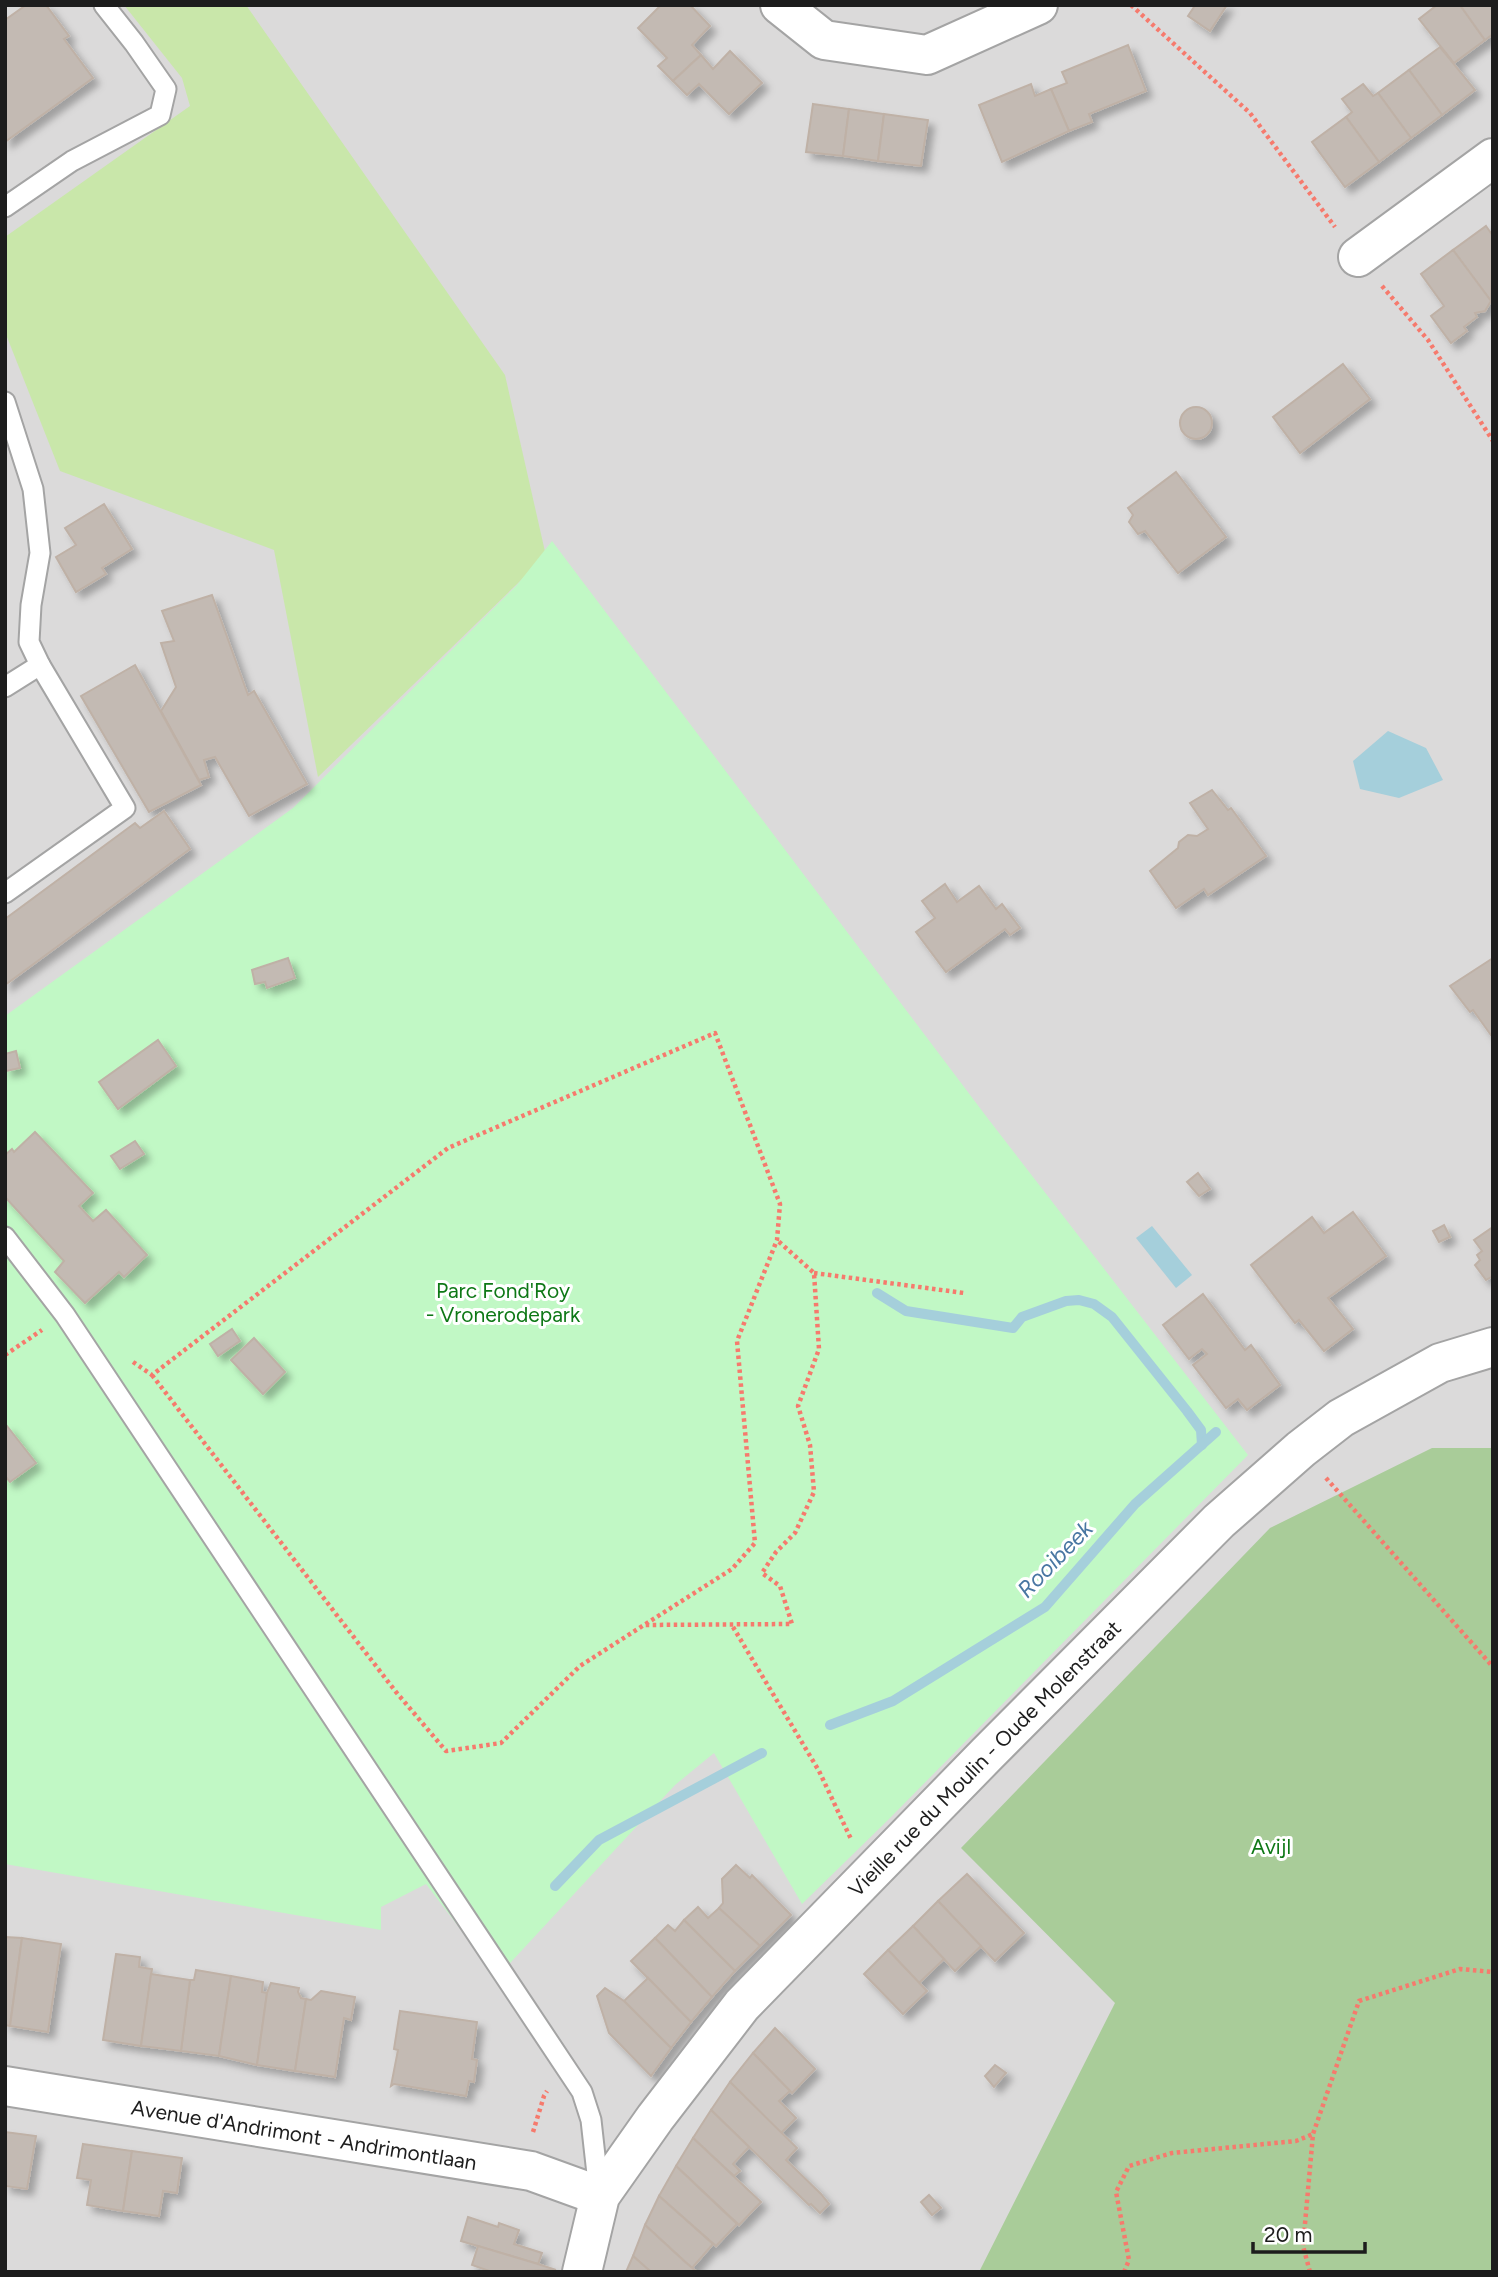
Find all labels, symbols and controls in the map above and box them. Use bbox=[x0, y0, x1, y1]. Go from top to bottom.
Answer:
park label: Parc Fond'Roy - Vronerodepark bbox=[426, 1278, 581, 1327]
water label: Rooibeek bbox=[1011, 1514, 1099, 1603]
street label: Vieille rue du Moulin - Oude Molenstraat bbox=[843, 1615, 1126, 1901]
park label: Avijl bbox=[1251, 1834, 1291, 1859]
street label: Avenue d'Andrimont - Andrimontlaan bbox=[130, 2094, 479, 2175]
scale bar bbox=[1253, 2210, 1365, 2254]
text: 20 m bbox=[1264, 2222, 1312, 2247]

